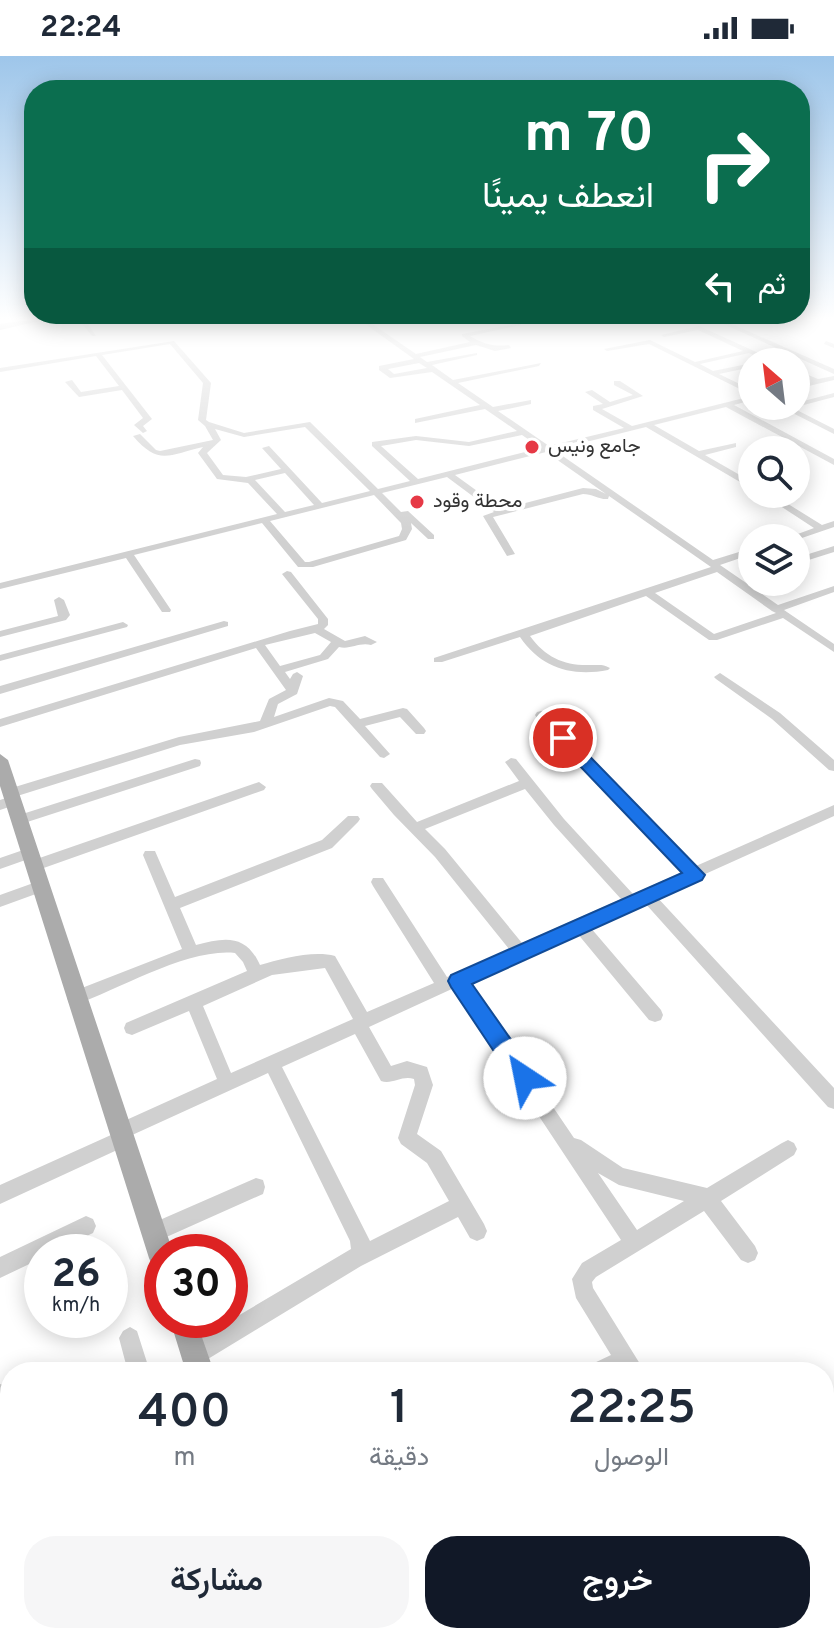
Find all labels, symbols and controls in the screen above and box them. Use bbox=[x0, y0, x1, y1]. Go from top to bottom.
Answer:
text: 22:24 bbox=[40, 10, 122, 47]
text: 70 m bbox=[524, 101, 654, 171]
icon: right bbox=[682, 112, 786, 216]
text: انعطف يمينًا bbox=[482, 175, 654, 221]
icon: left bbox=[698, 264, 742, 308]
text: ثم bbox=[758, 268, 786, 305]
north arrow bbox=[738, 348, 810, 420]
map controls bbox=[738, 348, 810, 596]
place label: جامع ونيس bbox=[548, 434, 641, 460]
button: search bbox=[738, 436, 810, 508]
marker: جامع ونيس bbox=[523, 438, 541, 456]
place label: محطة وقود bbox=[433, 489, 522, 515]
marker: محطة وقود bbox=[408, 493, 426, 511]
button: layers bbox=[738, 524, 810, 596]
pin bbox=[529, 704, 597, 772]
icon: arrive bbox=[541, 716, 585, 760]
position arrow bbox=[483, 1036, 567, 1120]
speed limit sign: 30 bbox=[144, 1234, 248, 1338]
text: 26 bbox=[51, 1251, 101, 1301]
text: km/h bbox=[52, 1293, 100, 1319]
text: 1 bbox=[390, 1380, 409, 1440]
text: 22:25 bbox=[567, 1380, 696, 1440]
text: 400 bbox=[138, 1384, 231, 1444]
text: m bbox=[174, 1442, 196, 1475]
text: دقيقة bbox=[369, 1442, 429, 1475]
text: الوصول bbox=[594, 1442, 669, 1475]
button: مشاركة bbox=[24, 1536, 409, 1628]
button: خروج bbox=[425, 1536, 810, 1628]

